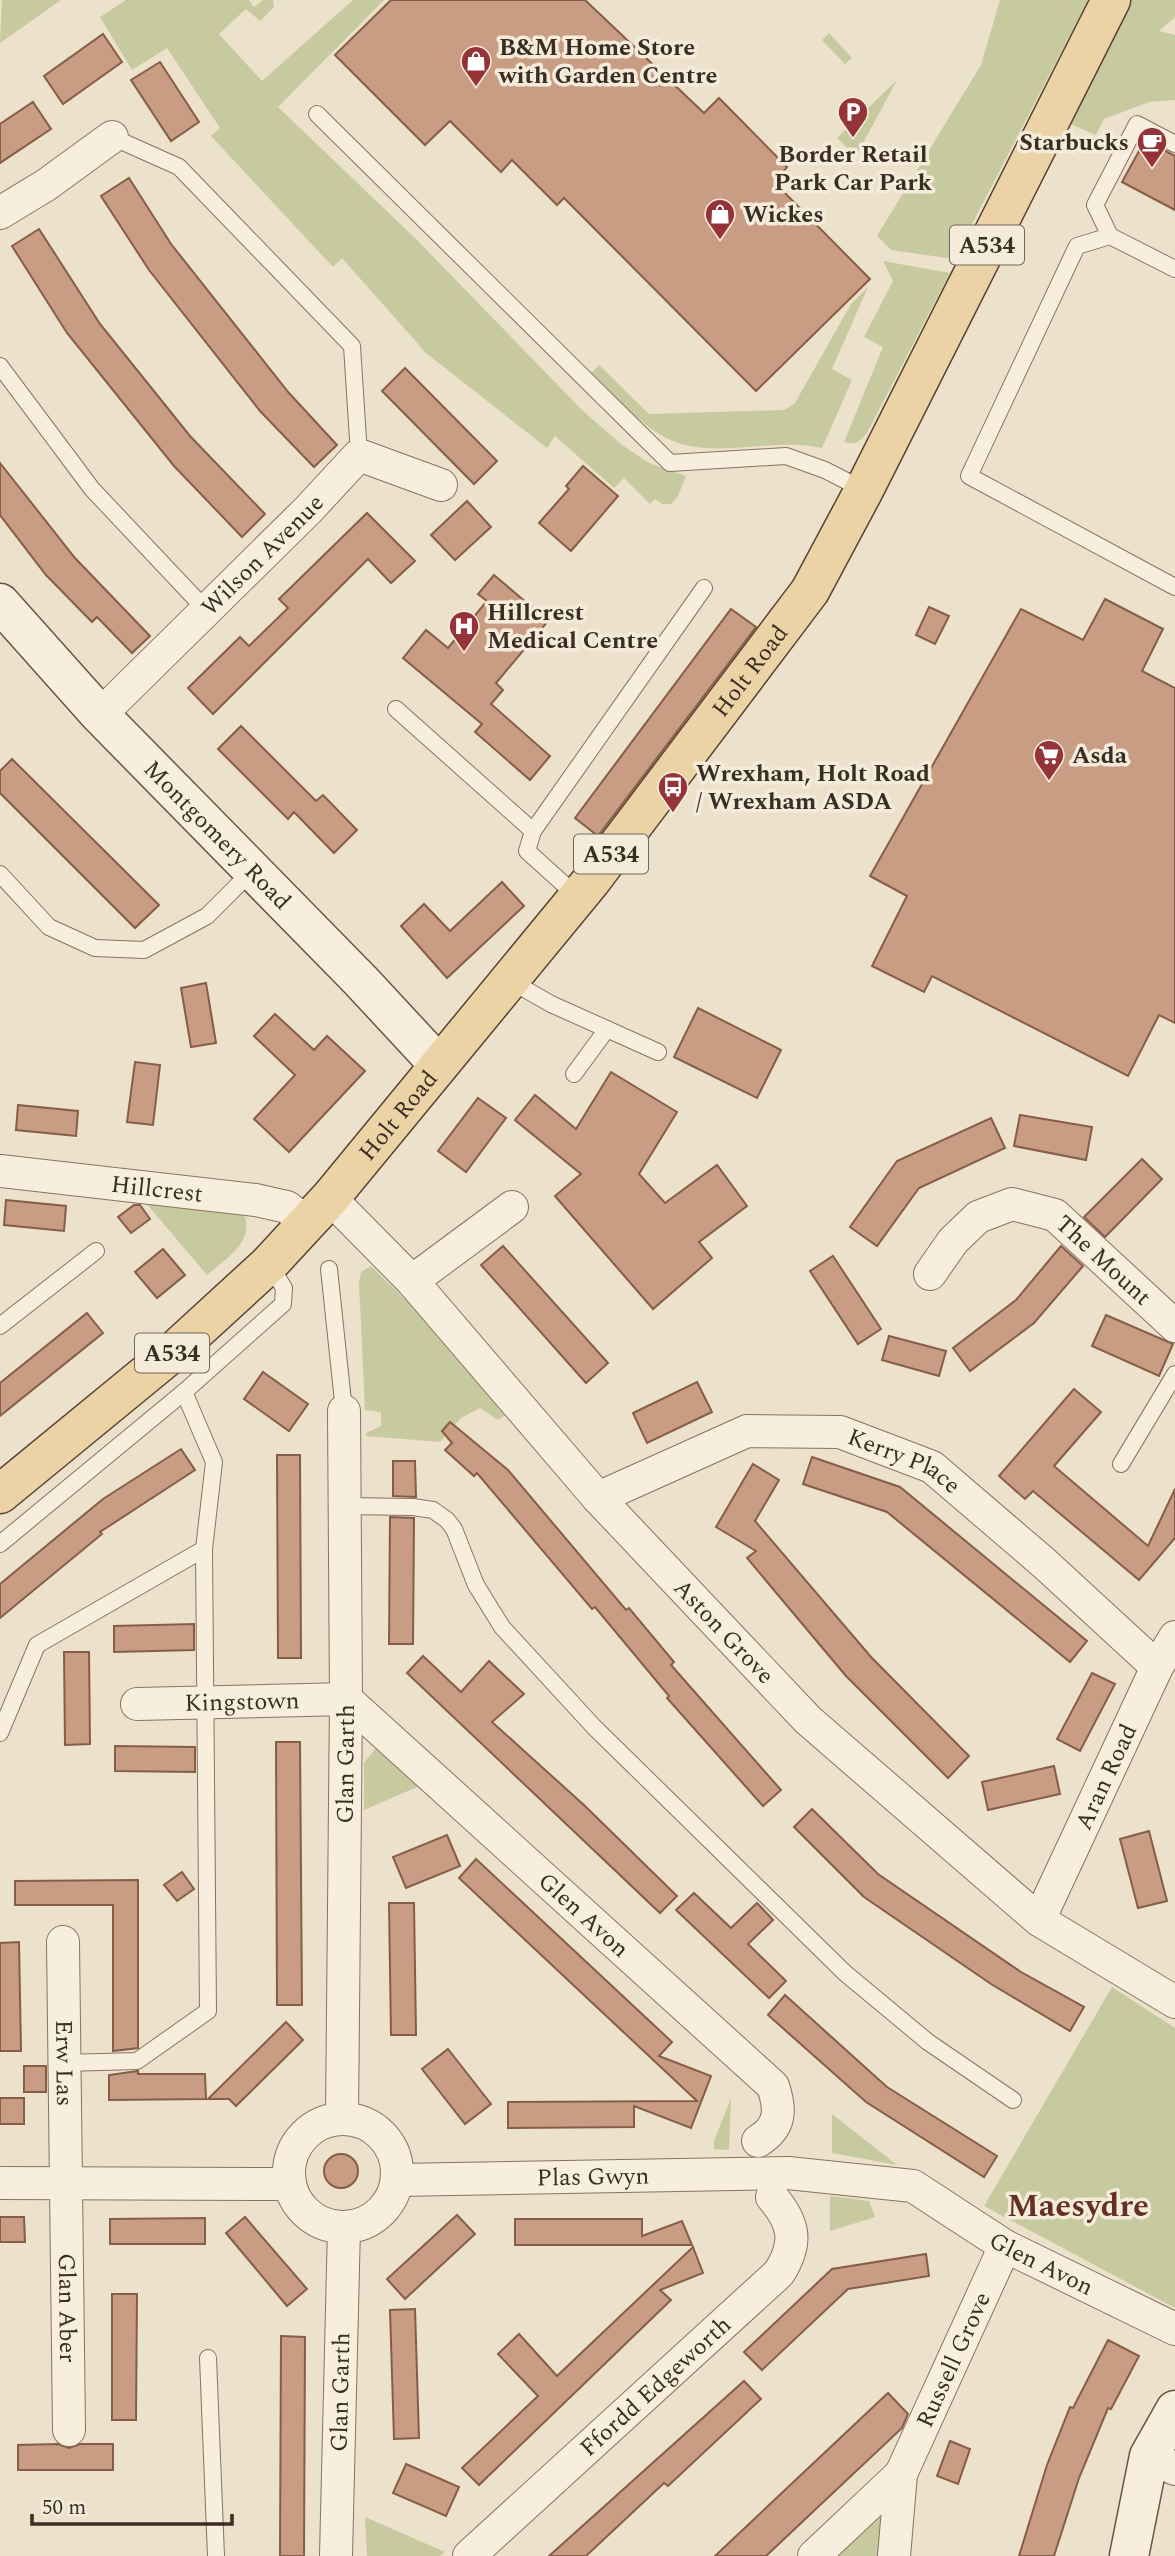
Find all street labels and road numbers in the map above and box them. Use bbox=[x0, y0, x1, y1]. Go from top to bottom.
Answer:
road number: A534 bbox=[950, 226, 1024, 264]
street label: Wilson Avenue bbox=[193, 487, 333, 625]
street label: Holt Road bbox=[704, 617, 798, 725]
street label: Montgomery Road bbox=[135, 752, 299, 919]
road number: A534 bbox=[574, 834, 648, 874]
street label: Holt Road bbox=[351, 1063, 447, 1169]
street label: Hillcrest bbox=[109, 1167, 205, 1213]
street label: The Mount bbox=[1047, 1207, 1159, 1315]
road number: A534 bbox=[135, 1334, 209, 1372]
street label: Kerry Place bbox=[842, 1419, 968, 1503]
street label: Aston Grove bbox=[664, 1571, 782, 1693]
street label: Kingstown bbox=[184, 1683, 300, 1722]
street label: Glan Garth bbox=[328, 1704, 365, 1824]
street label: Aran Road bbox=[1066, 1718, 1147, 1836]
street label: Glen Avon bbox=[529, 1864, 637, 1966]
street label: Erw Las bbox=[45, 2020, 82, 2107]
street label: Plas Gwyn bbox=[536, 2158, 650, 2196]
street label: Glen Avon bbox=[981, 2223, 1099, 2306]
street label: Glan Aber bbox=[48, 2253, 85, 2363]
street label: Russell Grove bbox=[907, 2286, 1001, 2434]
street label: Ffordd Edgeworth bbox=[572, 2308, 740, 2466]
street label: Glan Garth bbox=[322, 2332, 360, 2452]

